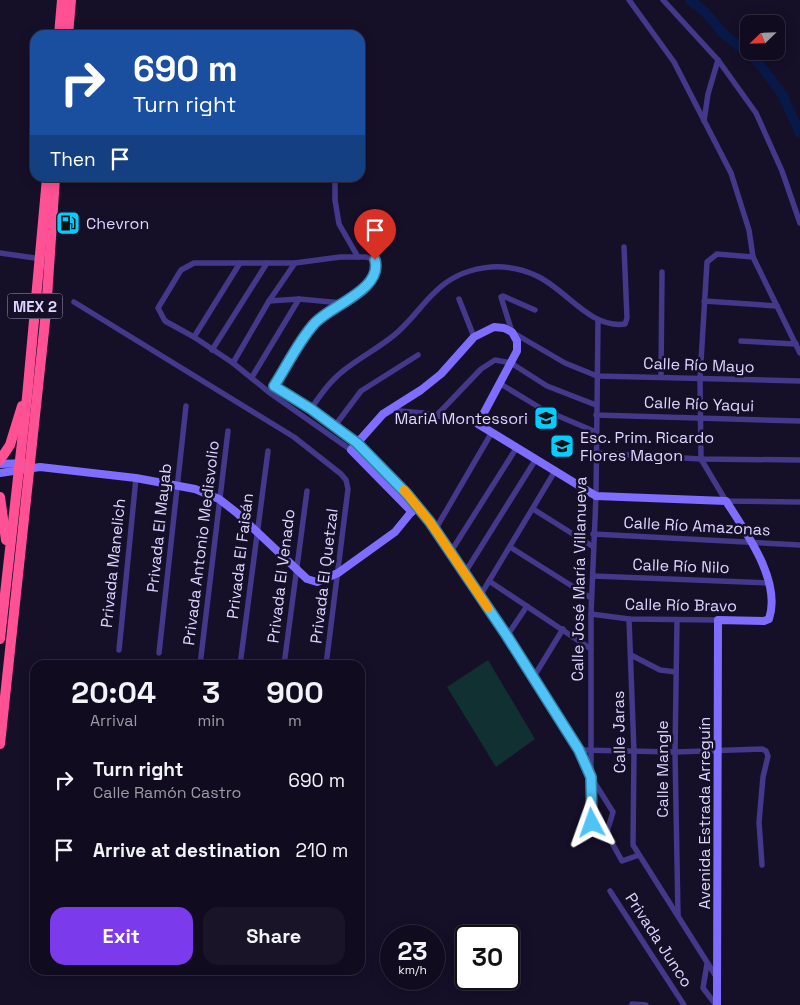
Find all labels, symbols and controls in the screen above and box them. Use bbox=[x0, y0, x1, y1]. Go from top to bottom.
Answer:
north arrow bbox=[740, 15, 785, 60]
map controls bbox=[740, 15, 785, 60]
text: 690 m bbox=[133, 47, 238, 91]
icon: right bbox=[50, 50, 115, 115]
text: Turn right bbox=[133, 90, 236, 118]
icon: arrive bbox=[106, 145, 134, 173]
text: Then bbox=[50, 147, 96, 172]
pin bbox=[354, 209, 396, 260]
fuel station icon: Chevron bbox=[55, 210, 81, 236]
place label: Chevron bbox=[86, 213, 149, 234]
icon: arrive bbox=[361, 216, 389, 244]
road number: MEX 2 bbox=[8, 294, 62, 318]
street label: Calle Río Mayo bbox=[643, 353, 755, 377]
street label: Calle Río Yaqui bbox=[644, 392, 754, 416]
school or university icon: MariA Montessori bbox=[533, 405, 559, 431]
place label: MariA Montessori bbox=[394, 408, 528, 429]
place label: Esc. Prim. Ricardo Flores Magon bbox=[580, 427, 714, 466]
school or university icon: Esc. Prim. Ricardo Flores Magon bbox=[549, 433, 575, 459]
street label: Privada Antonio Medisvolio bbox=[178, 439, 224, 647]
street label: Privada El Mayab bbox=[142, 462, 176, 594]
street label: Calle José María Villanueva bbox=[567, 476, 591, 682]
street label: Privada El Faisán bbox=[222, 492, 258, 620]
street label: Privada Manelich bbox=[96, 497, 130, 629]
street label: Privada El Quetzal bbox=[305, 507, 343, 645]
street label: Privada El Venado bbox=[262, 508, 300, 644]
street label: Calle Río Amazonas bbox=[623, 512, 771, 540]
street label: Calle Río Nilo bbox=[632, 554, 730, 578]
street label: Calle Río Bravo bbox=[625, 594, 737, 616]
text: 20:04 bbox=[71, 673, 156, 712]
text: 3 bbox=[202, 673, 220, 712]
text: 900 bbox=[266, 673, 324, 712]
street label: Calle Jaras bbox=[608, 691, 630, 773]
text: Arrival bbox=[90, 710, 137, 731]
text: min bbox=[197, 710, 225, 731]
text: m bbox=[288, 710, 302, 731]
street label: Avenida Estrada Arreguín bbox=[694, 717, 715, 909]
street label: Calle Mangle bbox=[652, 720, 673, 818]
text: Turn right bbox=[93, 757, 183, 782]
icon: right bbox=[50, 766, 78, 794]
text: 690 m bbox=[288, 768, 345, 793]
text: Calle Ramón Castro bbox=[93, 782, 241, 803]
position arrow bbox=[565, 796, 617, 848]
icon: arrive bbox=[50, 836, 78, 864]
text: Arrive at destination bbox=[93, 838, 281, 863]
text: 210 m bbox=[296, 838, 348, 863]
street label: Privada Junco bbox=[621, 889, 697, 991]
button: Exit bbox=[50, 907, 193, 965]
button: Share bbox=[203, 907, 345, 965]
speed limit sign: 30 bbox=[455, 925, 520, 990]
text: 23 bbox=[397, 935, 428, 967]
text: km/h bbox=[398, 962, 427, 978]

